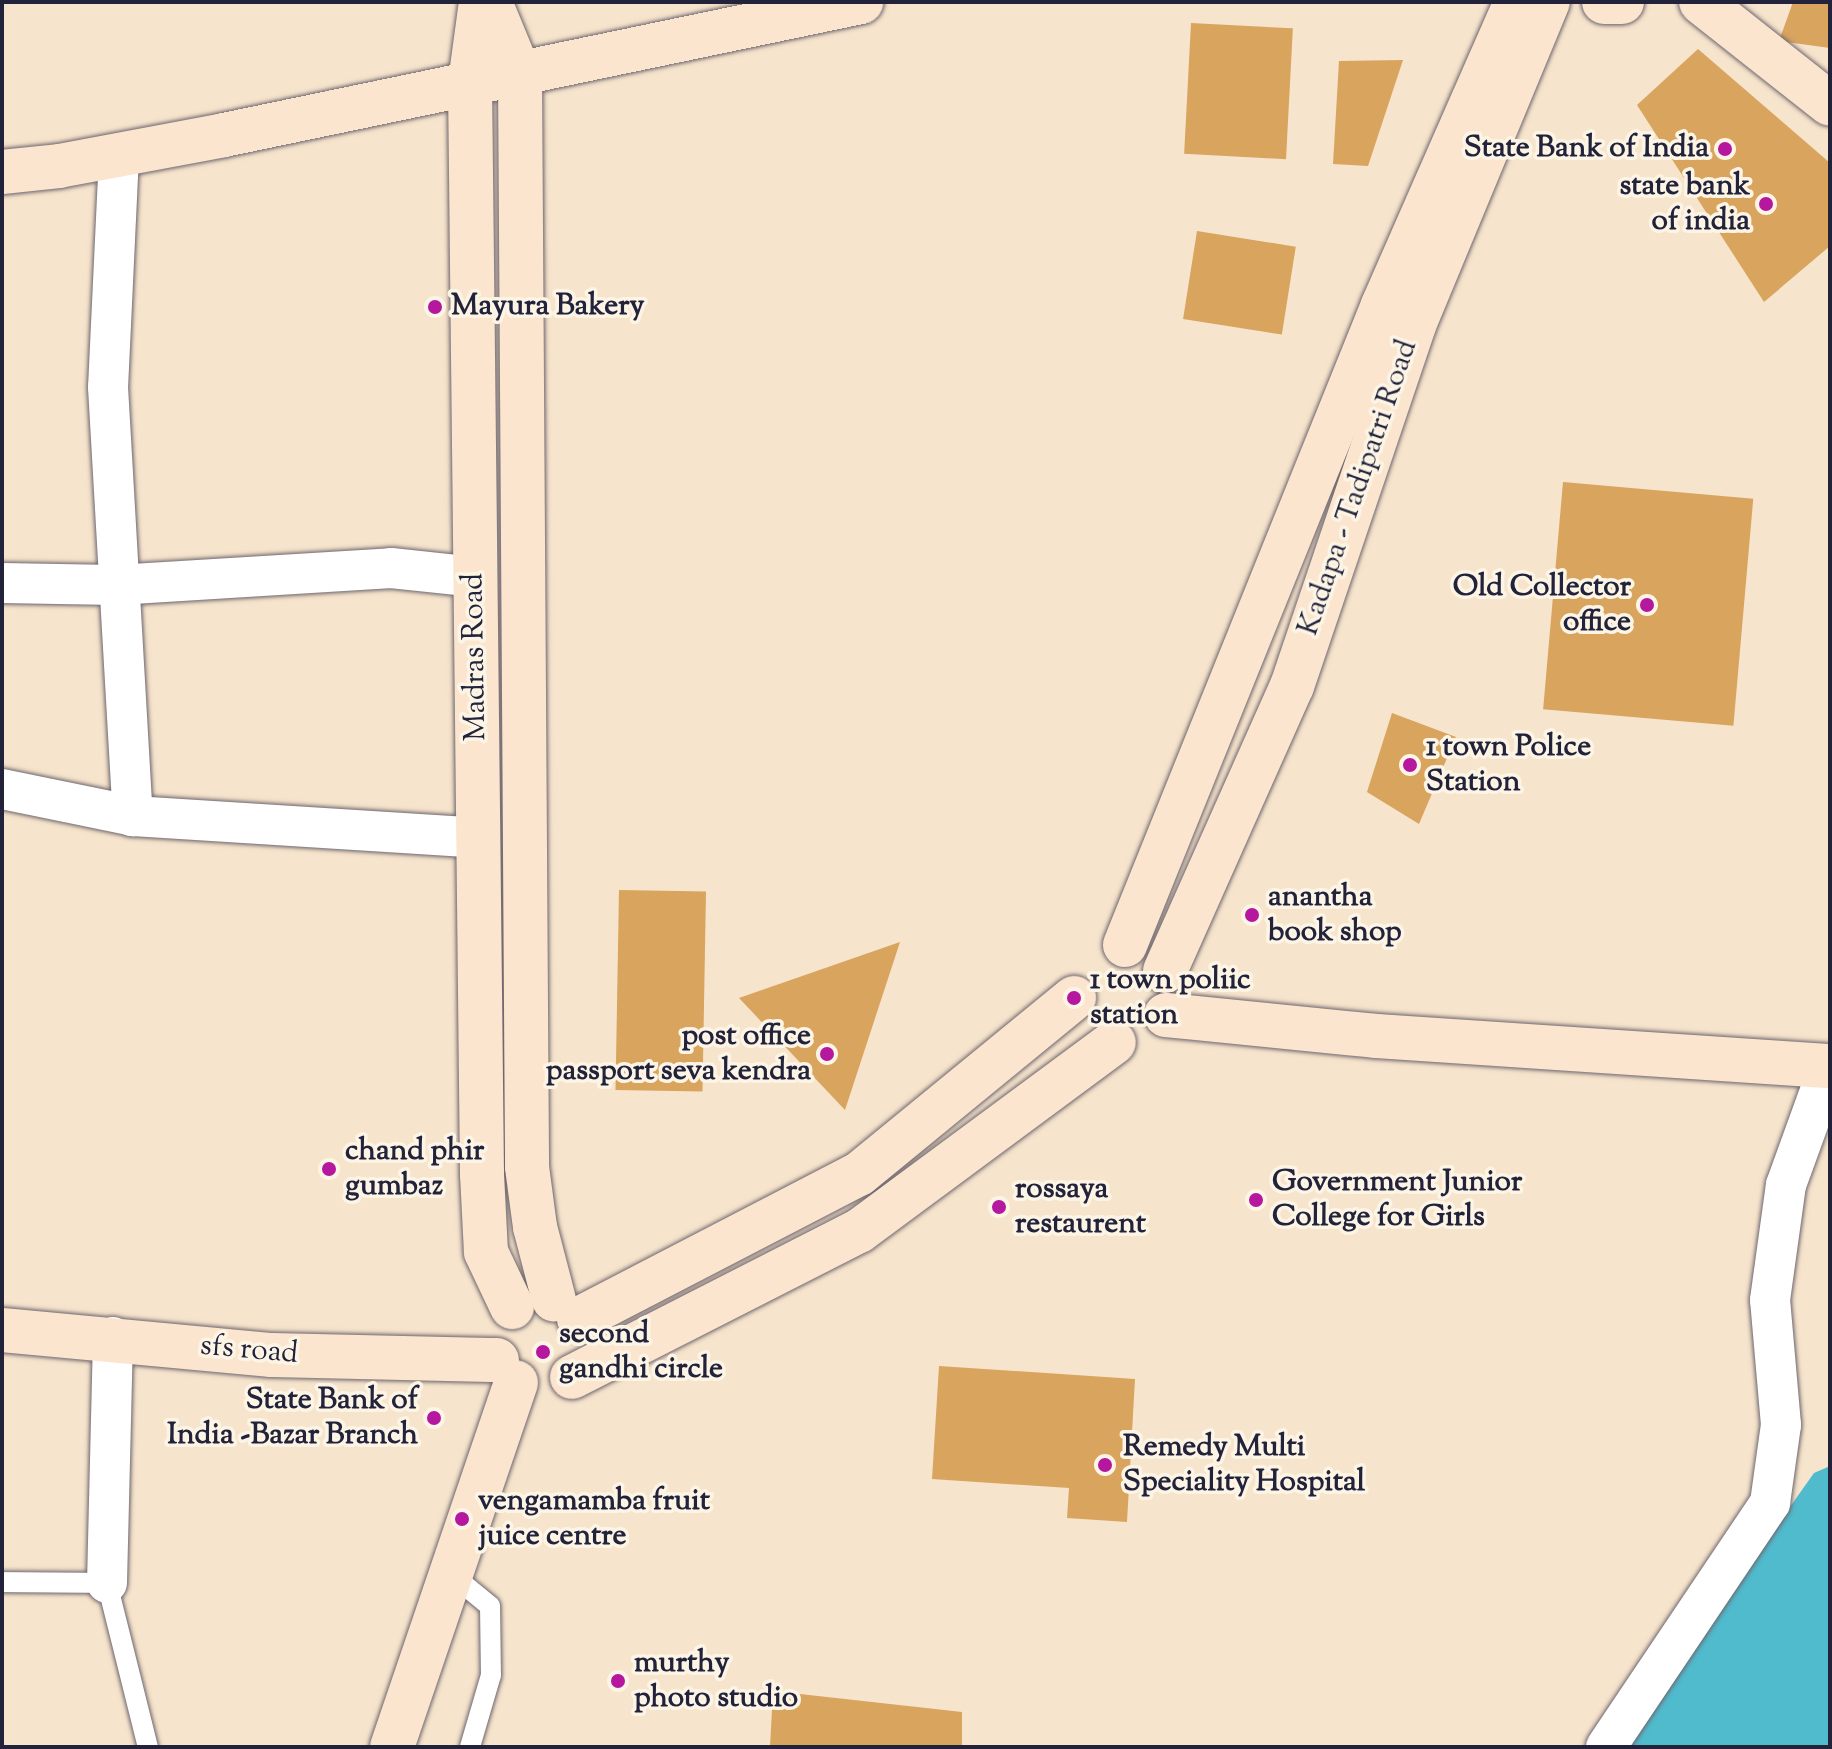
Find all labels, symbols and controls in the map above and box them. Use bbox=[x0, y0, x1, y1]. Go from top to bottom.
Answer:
place label: State Bank of India bbox=[1464, 131, 1709, 167]
marker: State Bank of India bbox=[1716, 140, 1734, 158]
place label: state bank of india bbox=[1619, 169, 1750, 240]
marker: state bank of india bbox=[1757, 195, 1775, 213]
place label: Mayura Bakery bbox=[451, 289, 644, 325]
marker: Mayura Bakery bbox=[426, 298, 444, 316]
street label: Kadapa - Tadipatri Road bbox=[1291, 335, 1427, 641]
place label: Old Collector office bbox=[1453, 570, 1631, 640]
street label: Madras Road bbox=[457, 573, 495, 741]
marker: Old Collector office bbox=[1638, 596, 1656, 614]
place label: 1 town Police Station bbox=[1426, 730, 1591, 800]
marker: 1 town Police Station bbox=[1401, 756, 1419, 774]
place label: anantha book shop bbox=[1268, 880, 1402, 950]
marker: anantha book shop bbox=[1243, 906, 1261, 924]
place label: 1 town poliic station bbox=[1090, 963, 1251, 1034]
marker: 1 town poliic station bbox=[1065, 989, 1083, 1007]
place label: post office passport seva kendra bbox=[546, 1019, 811, 1090]
marker: post office passport seva kendra bbox=[818, 1045, 836, 1063]
place label: chand phir gumbaz bbox=[345, 1134, 484, 1204]
marker: chand phir gumbaz bbox=[320, 1160, 338, 1178]
place label: Government Junior College for Girls bbox=[1272, 1165, 1522, 1236]
place label: rossaya restaurent bbox=[1015, 1172, 1146, 1242]
marker: Government Junior College for Girls bbox=[1247, 1191, 1265, 1209]
marker: rossaya restaurent bbox=[990, 1198, 1008, 1216]
place label: second gandhi circle bbox=[559, 1317, 723, 1388]
street label: sfs road bbox=[198, 1329, 300, 1373]
marker: second gandhi circle bbox=[534, 1343, 552, 1361]
place label: State Bank of India -Bazar Branch bbox=[167, 1383, 418, 1454]
marker: State Bank of India -Bazar Branch bbox=[425, 1409, 443, 1427]
place label: Remedy Multi Speciality Hospital bbox=[1123, 1430, 1365, 1500]
marker: Remedy Multi Speciality Hospital bbox=[1094, 1454, 1116, 1476]
place label: vengamamba fruit juice centre bbox=[478, 1484, 710, 1554]
marker: vengamamba fruit juice centre bbox=[453, 1510, 471, 1528]
place label: murthy photo studio bbox=[634, 1646, 798, 1716]
marker: murthy photo studio bbox=[609, 1672, 627, 1690]

